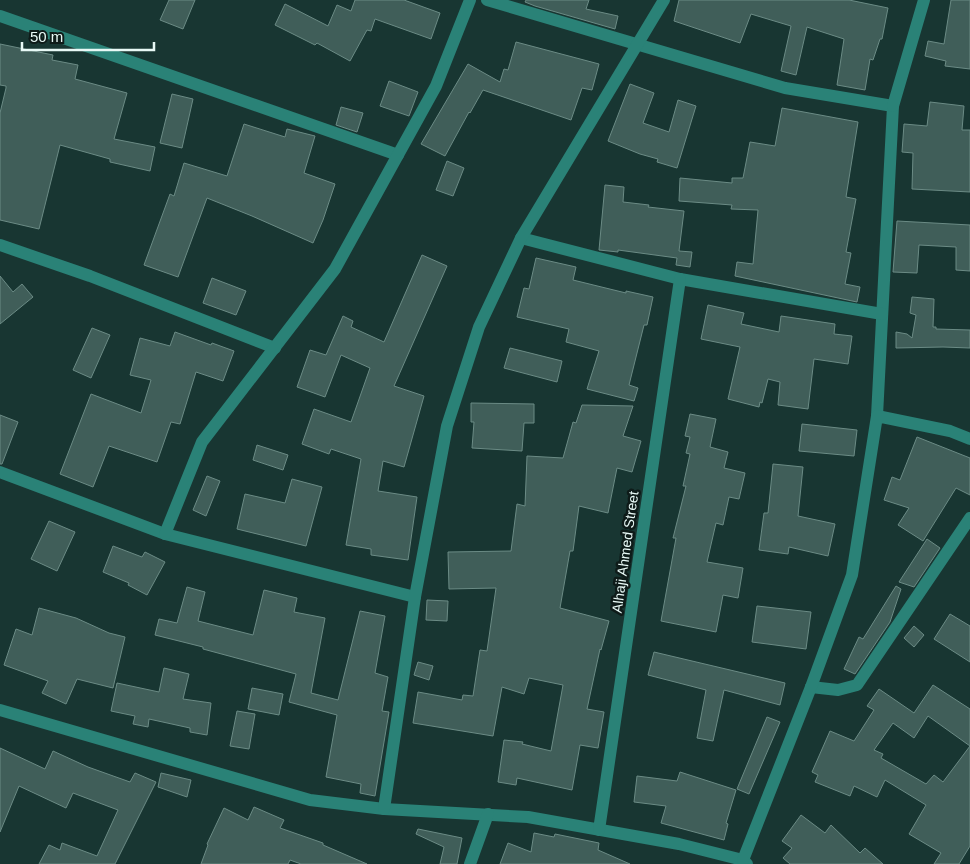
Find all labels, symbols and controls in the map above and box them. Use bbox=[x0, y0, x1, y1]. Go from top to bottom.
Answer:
scale bar bbox=[22, 20, 155, 52]
text: 50 m bbox=[30, 28, 63, 45]
street label: Alhaji Ahmed Street bbox=[609, 490, 641, 614]

